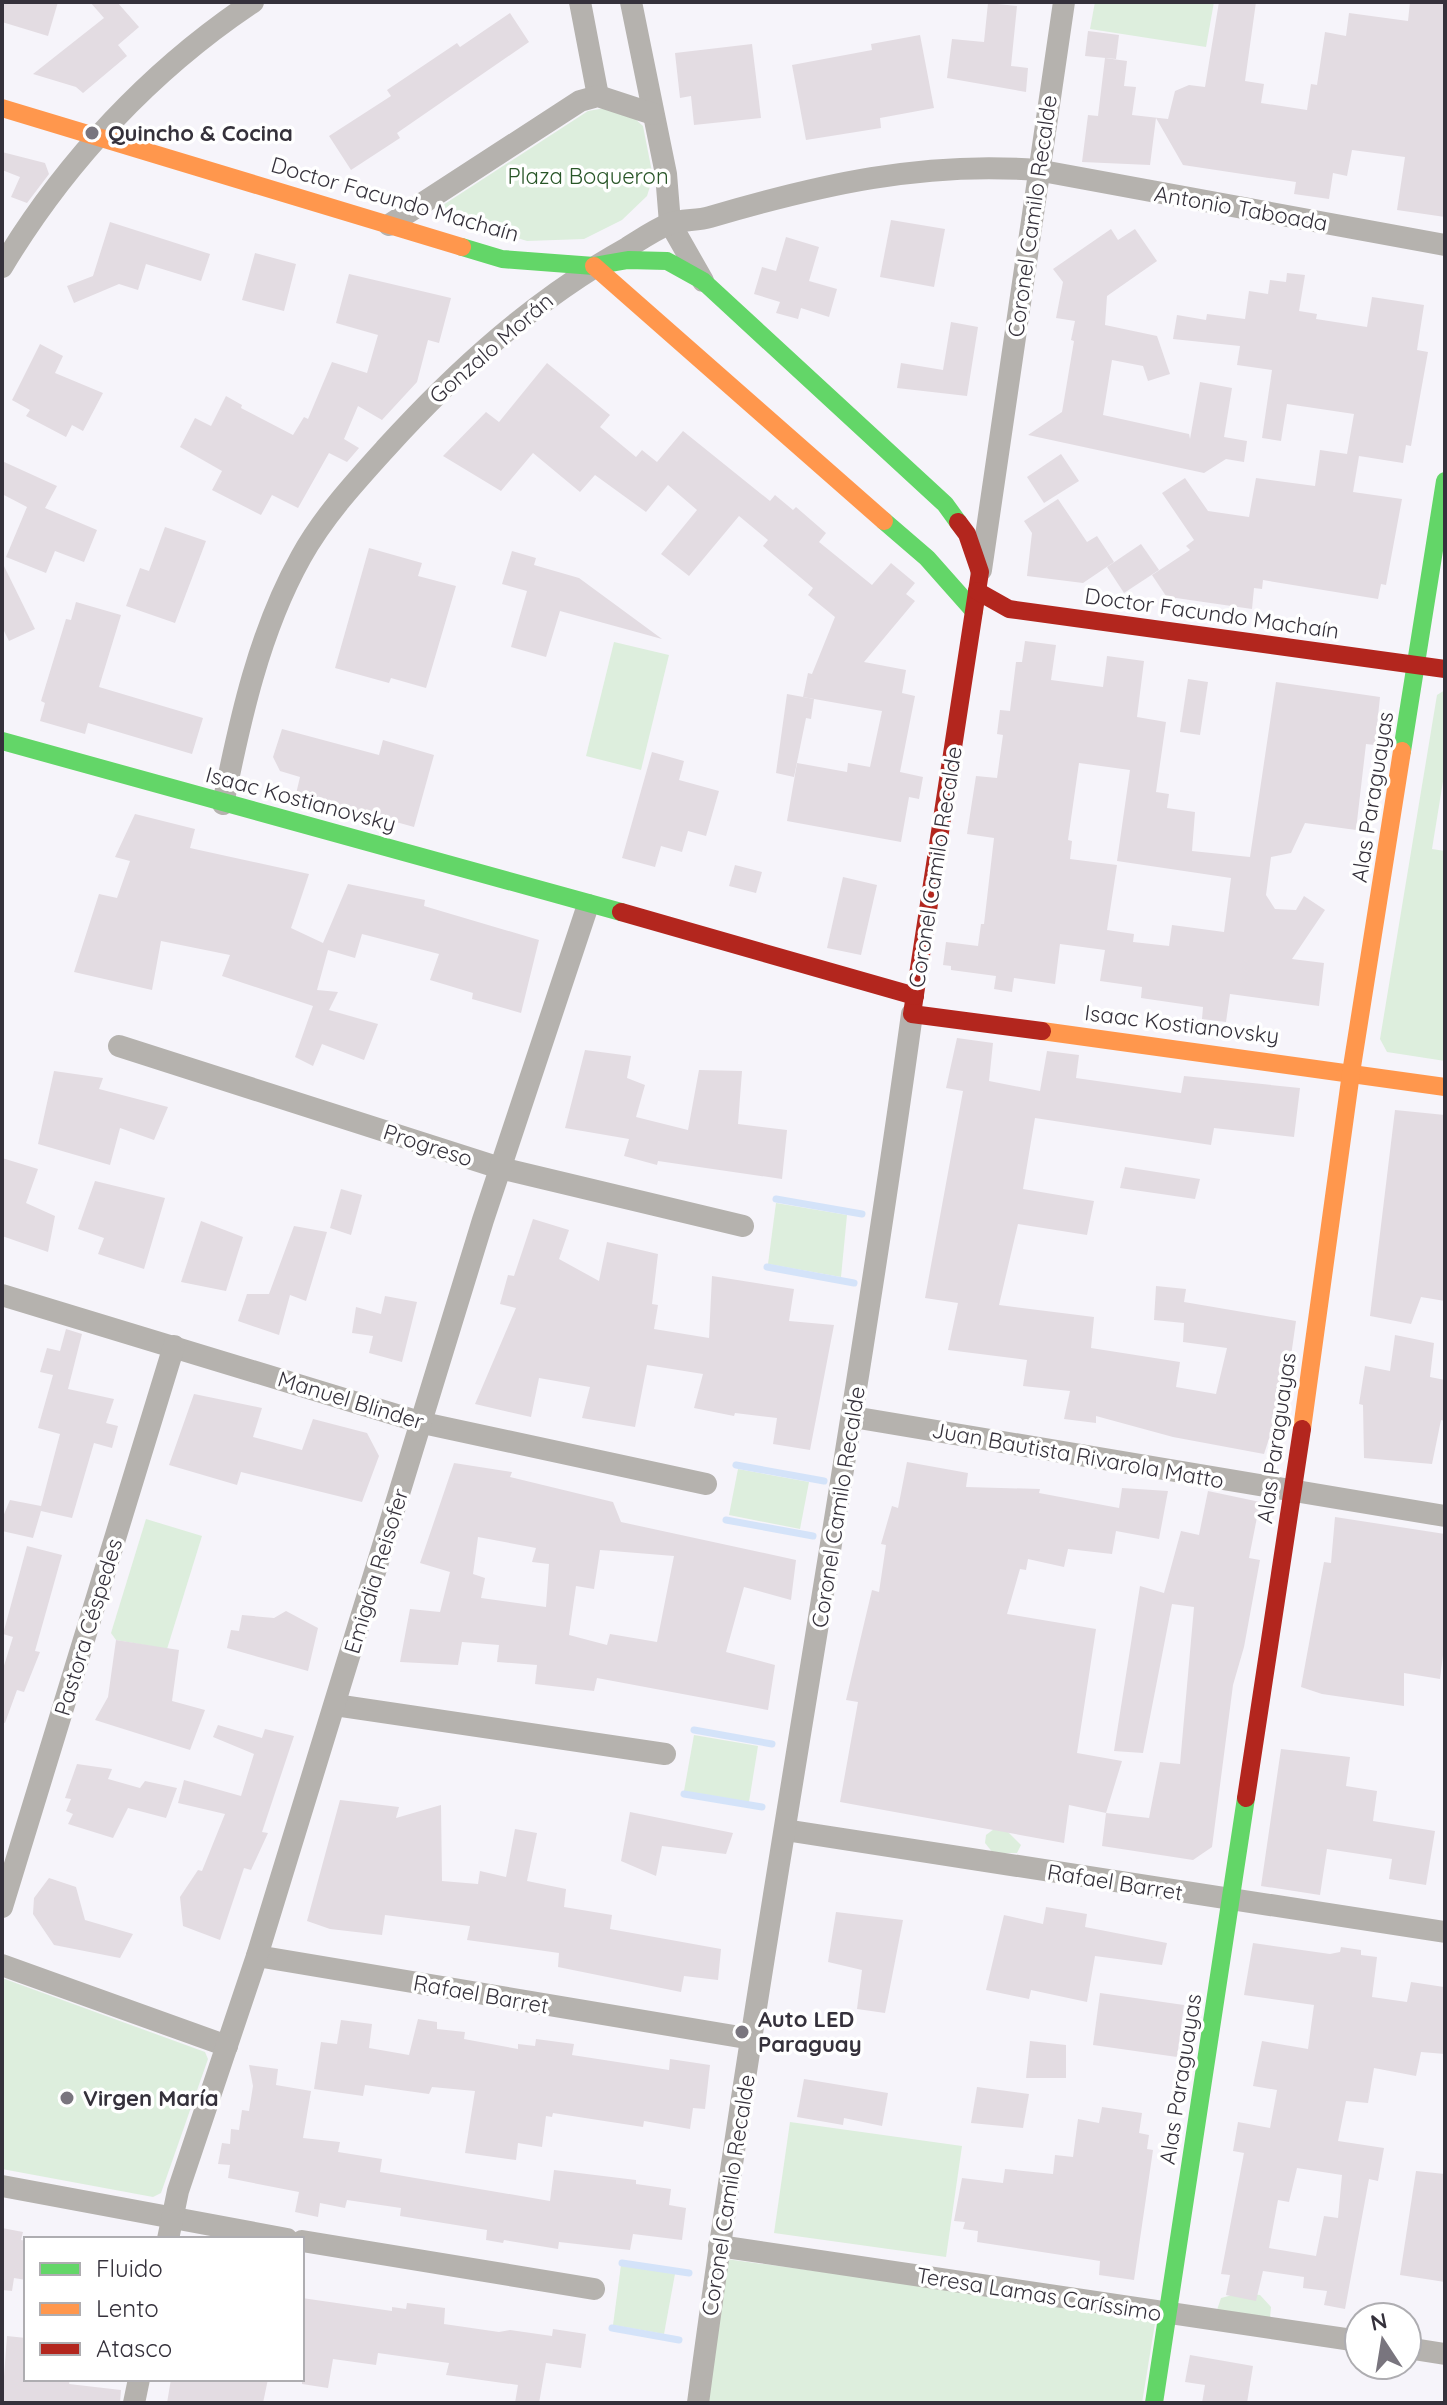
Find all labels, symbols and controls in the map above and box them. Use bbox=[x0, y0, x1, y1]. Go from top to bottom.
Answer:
street label: Coronel Camilo Recalde bbox=[1001, 93, 1063, 339]
place label: Quincho & Cocina bbox=[108, 119, 293, 147]
marker: Quincho & Cocina bbox=[83, 124, 101, 142]
street label: Doctor Facundo Machaín bbox=[268, 150, 522, 248]
park label: Plaza Boqueron bbox=[507, 162, 669, 190]
street label: Antonio Taboada bbox=[1152, 179, 1330, 237]
street label: Gonzalo Morán bbox=[423, 287, 559, 409]
street label: Doctor Facundo Machaín bbox=[1083, 581, 1341, 645]
street label: Alas Paraguayas bbox=[1345, 710, 1399, 884]
street label: Coronel Camilo Recalde bbox=[902, 744, 968, 990]
street label: Isaac Kostianovsky bbox=[203, 760, 399, 838]
street label: Isaac Kostianovsky bbox=[1083, 998, 1281, 1050]
street label: Progreso bbox=[380, 1117, 476, 1173]
street label: Alas Paraguayas bbox=[1250, 1351, 1302, 1525]
street label: Manuel Blinder bbox=[275, 1365, 428, 1436]
street label: Coronel Camilo Recalde bbox=[805, 1384, 871, 1630]
street label: Juan Bautista Rivarola Matto bbox=[930, 1416, 1226, 1494]
street label: Emigdia Reisofer bbox=[338, 1484, 415, 1657]
street label: Pastora Céspedes bbox=[48, 1535, 128, 1719]
street label: Rafael Barret bbox=[1045, 1857, 1185, 1907]
street label: Rafael Barret bbox=[411, 1968, 551, 2020]
street label: Alas Paraguayas bbox=[1153, 1992, 1207, 2166]
place label: Auto LED Paraguay bbox=[758, 2005, 862, 2058]
marker: Auto LED Paraguay bbox=[733, 2023, 751, 2041]
street label: Coronel Camilo Recalde bbox=[695, 2072, 761, 2318]
place label: Virgen María bbox=[83, 2084, 219, 2112]
marker: Virgen María bbox=[58, 2089, 76, 2107]
legend bbox=[24, 2237, 304, 2381]
text: Fluido bbox=[96, 2253, 163, 2283]
street label: Teresa Lamas Caríssimo bbox=[915, 2261, 1163, 2327]
text: Lento bbox=[96, 2293, 159, 2323]
north arrow bbox=[1343, 2301, 1423, 2381]
text: N bbox=[1368, 2306, 1390, 2337]
text: Atasco bbox=[96, 2333, 172, 2363]

